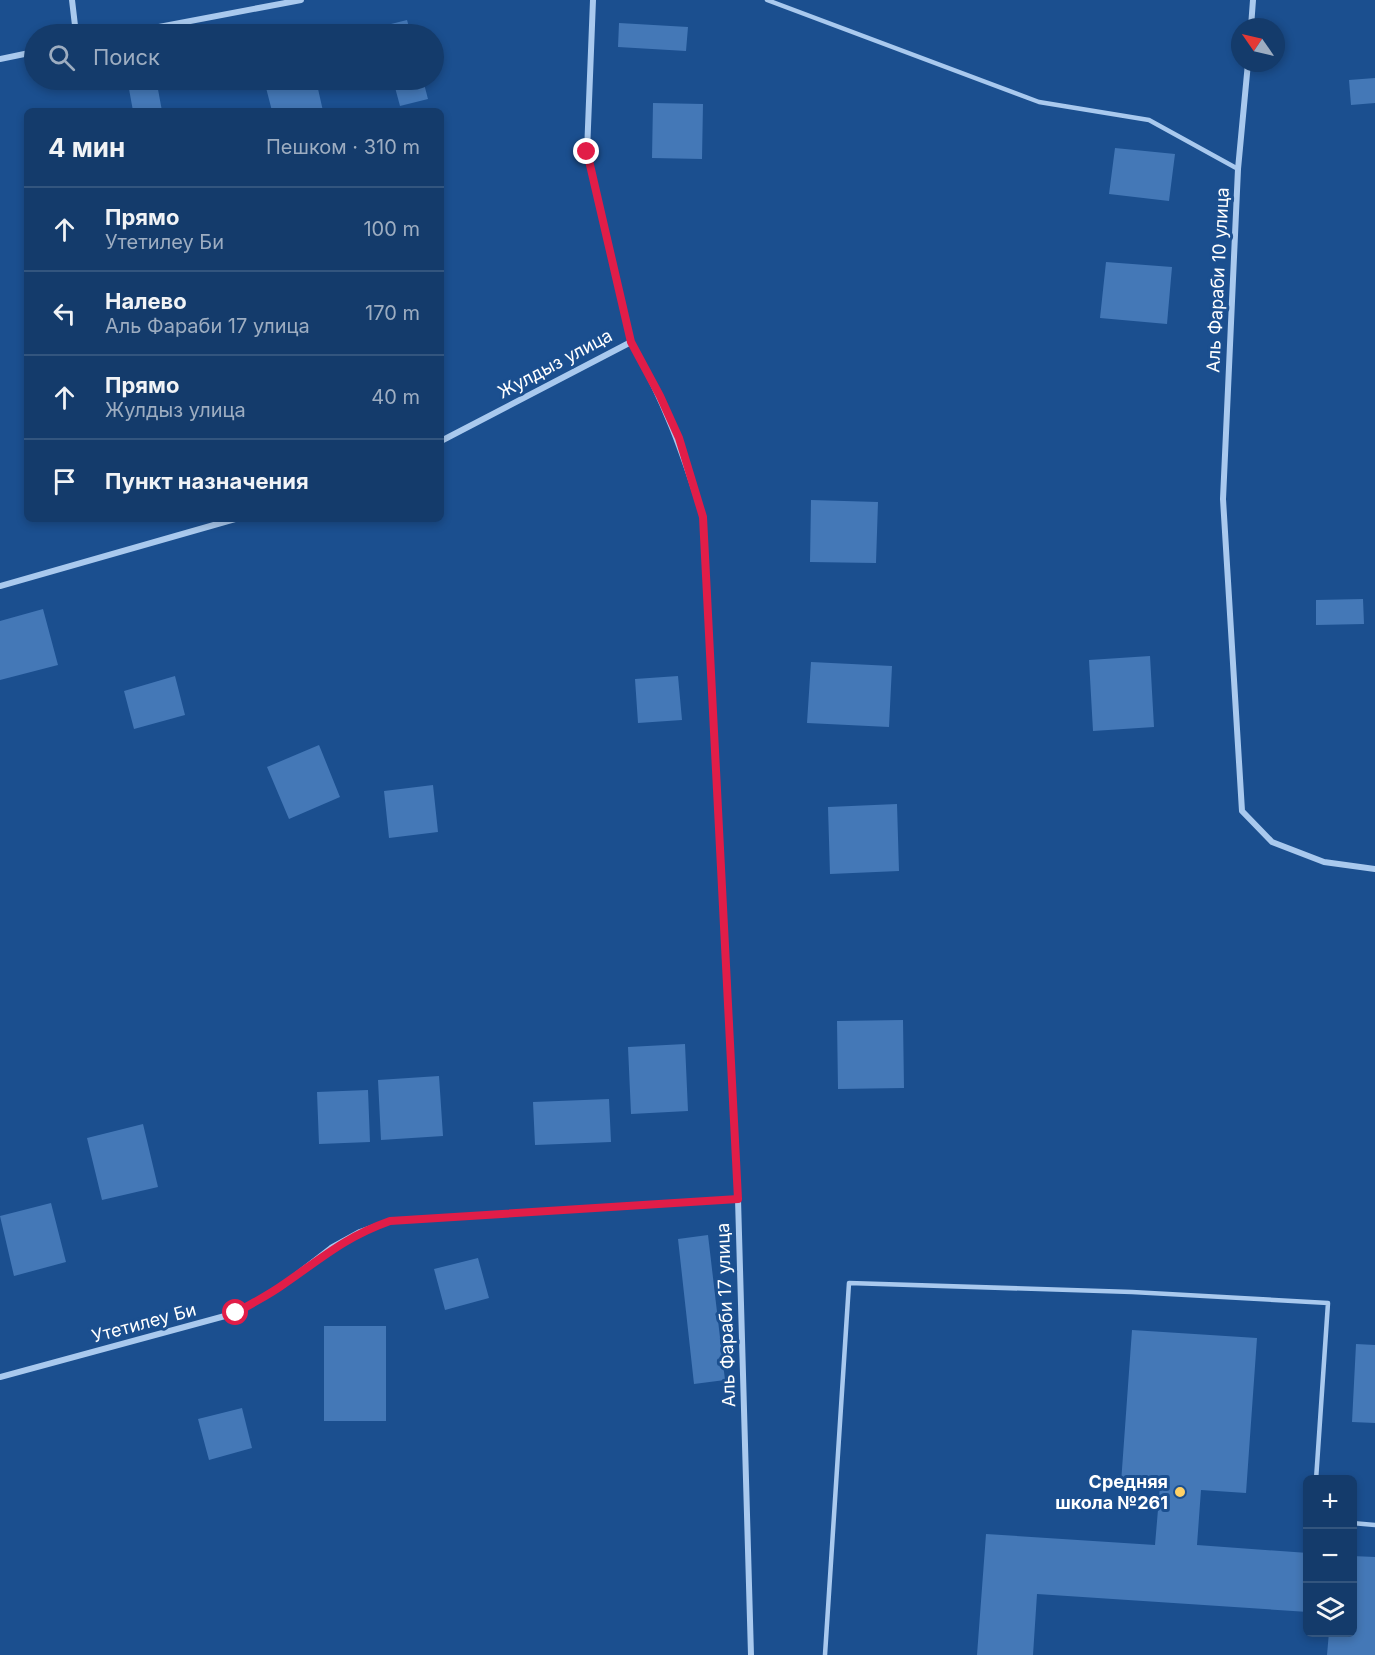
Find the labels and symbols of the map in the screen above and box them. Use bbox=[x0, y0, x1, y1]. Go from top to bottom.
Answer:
north arrow bbox=[1231, 18, 1285, 72]
route end bbox=[573, 138, 599, 164]
street label: Аль Фараби 10 улица bbox=[1202, 187, 1233, 373]
street label: Жулдыз улица bbox=[494, 325, 616, 403]
street label: Аль Фараби 17 улица bbox=[712, 1223, 739, 1407]
street label: Утетилеу Би bbox=[89, 1299, 198, 1347]
route start bbox=[222, 1299, 248, 1325]
place label: Средняя школа №261 bbox=[1055, 1471, 1168, 1513]
marker: Средняя школа №261 bbox=[1173, 1485, 1187, 1499]

